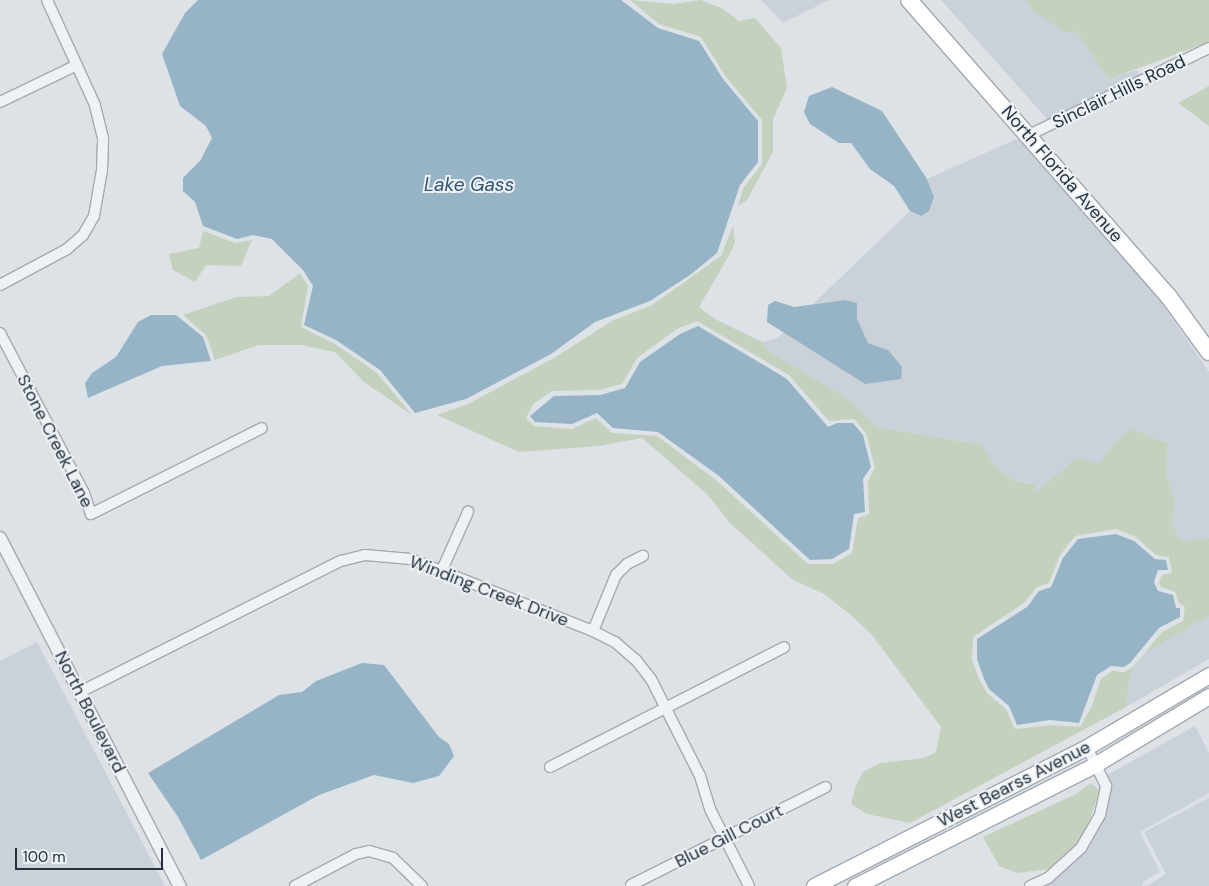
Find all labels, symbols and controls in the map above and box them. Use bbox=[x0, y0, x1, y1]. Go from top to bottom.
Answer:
street label: Sinclair Hills Road bbox=[1049, 50, 1189, 134]
street label: North Florida Avenue bbox=[997, 101, 1127, 247]
water label: Lake Gass bbox=[424, 174, 514, 196]
street label: Stone Creek Lane bbox=[12, 371, 98, 511]
street label: Winding Creek Drive bbox=[406, 551, 572, 631]
street label: North Boulevard bbox=[50, 647, 130, 777]
street label: West Bearss Avenue bbox=[934, 736, 1094, 832]
street label: Blue Gill Court bbox=[671, 799, 787, 873]
scale bar bbox=[18, 838, 165, 870]
text: 100 m bbox=[23, 847, 66, 867]

